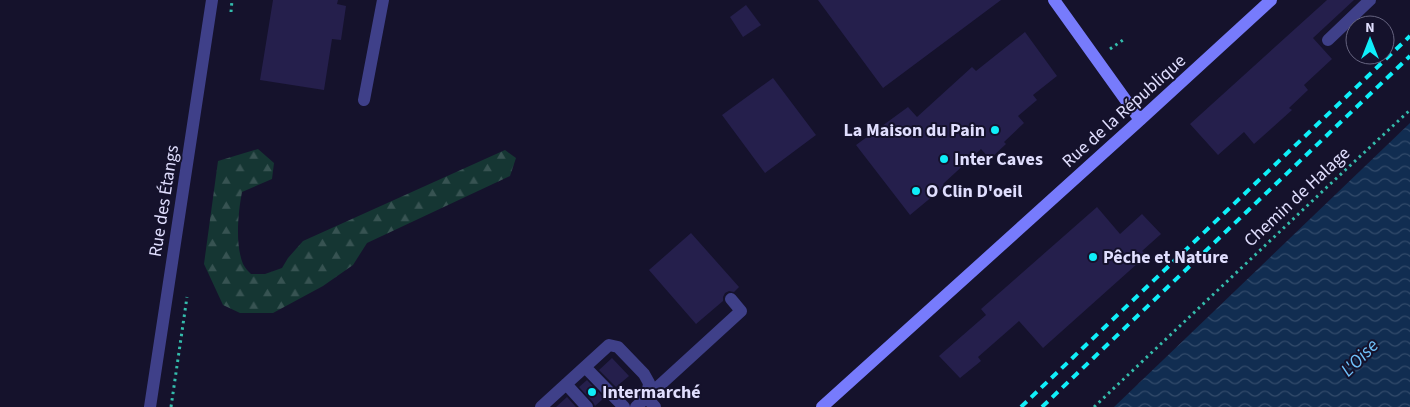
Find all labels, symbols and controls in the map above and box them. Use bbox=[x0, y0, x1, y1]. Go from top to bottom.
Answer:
north arrow bbox=[1345, 15, 1395, 65]
text: N bbox=[1365, 18, 1375, 38]
street label: Rue de la République bbox=[1057, 49, 1191, 173]
place label: La Maison du Pain bbox=[844, 118, 985, 143]
marker: La Maison du Pain bbox=[989, 124, 1001, 136]
street label: Chemin de Halage bbox=[1239, 141, 1356, 253]
street label: Rue des Étangs bbox=[143, 143, 185, 259]
place label: Inter Caves bbox=[954, 147, 1043, 172]
marker: Inter Caves bbox=[938, 153, 950, 165]
place label: O Clin D'oeil bbox=[926, 179, 1022, 204]
marker: O Clin D'oeil bbox=[910, 185, 922, 197]
place label: Pêche et Nature bbox=[1103, 245, 1229, 270]
marker: Pêche et Nature bbox=[1087, 251, 1099, 263]
water label: L'Oise bbox=[1335, 333, 1385, 383]
place label: Intermarché bbox=[602, 380, 701, 405]
marker: Intermarché bbox=[586, 386, 598, 398]

